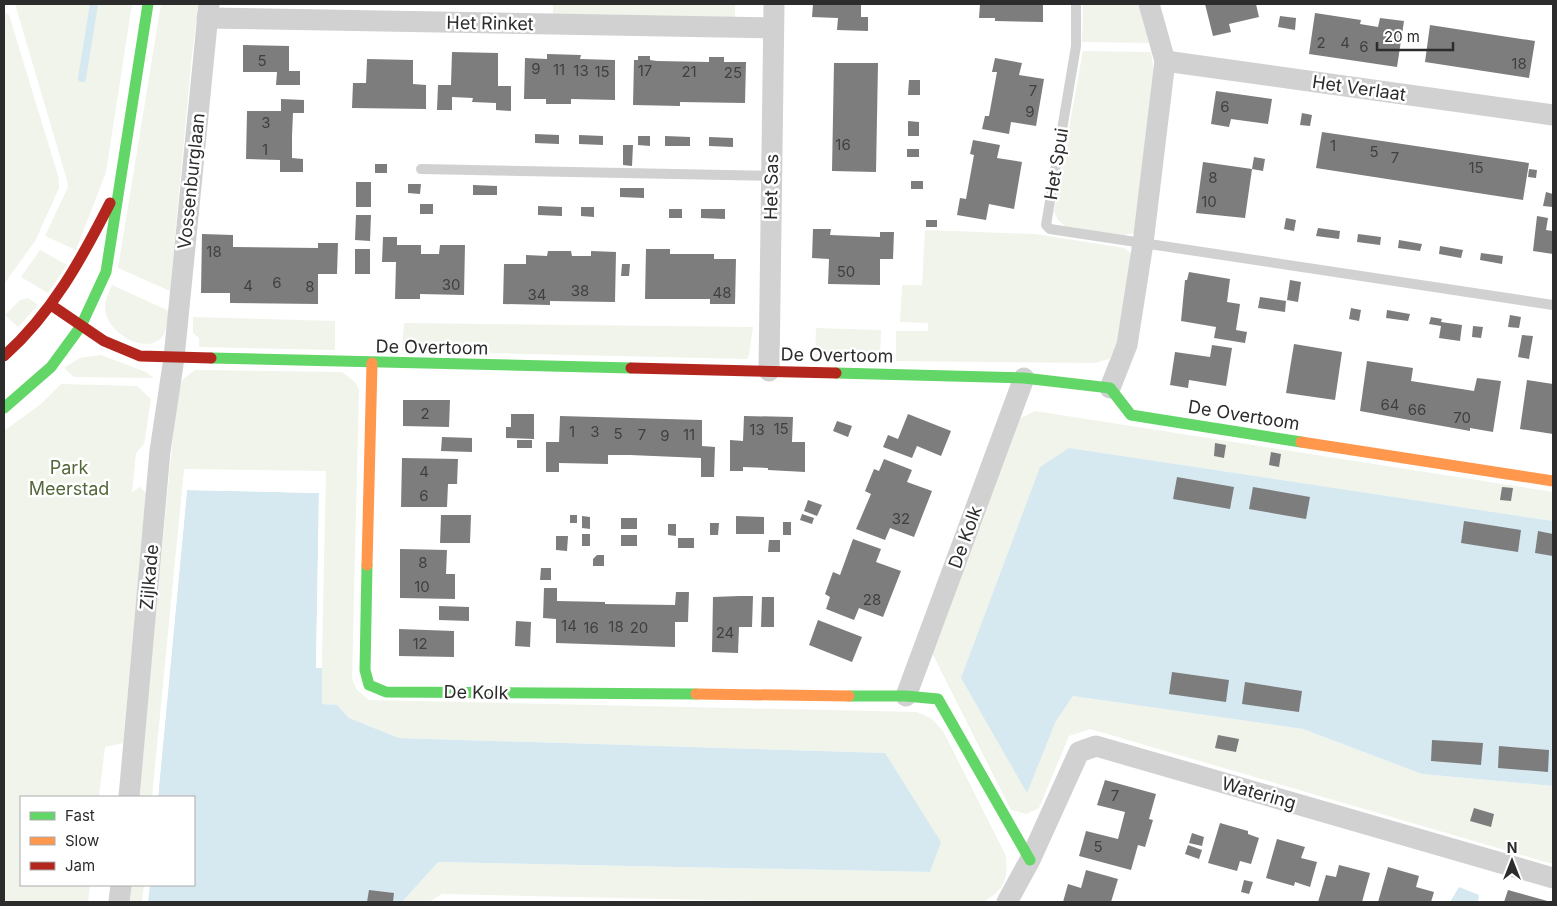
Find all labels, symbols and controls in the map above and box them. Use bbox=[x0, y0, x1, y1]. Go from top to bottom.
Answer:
street label: Het Rinket bbox=[446, 12, 534, 34]
scale bar bbox=[1377, 20, 1453, 52]
text: 20 m bbox=[1384, 27, 1420, 46]
house number: 2 bbox=[1316, 33, 1326, 52]
house number: 4 bbox=[1340, 33, 1350, 52]
house number: 6 bbox=[1359, 37, 1369, 56]
house number: 5 bbox=[257, 51, 267, 70]
house number: 18 bbox=[1511, 54, 1527, 73]
house number: 9 bbox=[531, 59, 541, 78]
house number: 11 bbox=[553, 60, 565, 79]
house number: 13 bbox=[573, 61, 589, 80]
house number: 17 bbox=[638, 61, 652, 80]
house number: 15 bbox=[594, 62, 610, 81]
house number: 21 bbox=[681, 62, 697, 81]
house number: 25 bbox=[724, 63, 742, 82]
street label: Het Verlaat bbox=[1311, 71, 1407, 105]
house number: 7 bbox=[1029, 81, 1037, 100]
house number: 6 bbox=[1220, 97, 1230, 116]
house number: 9 bbox=[1025, 102, 1035, 121]
street label: Vossenburglaan bbox=[173, 112, 209, 250]
house number: 3 bbox=[261, 113, 271, 132]
street label: Het Spui bbox=[1040, 127, 1072, 201]
house number: 16 bbox=[835, 135, 851, 154]
house number: 1 bbox=[1330, 136, 1336, 155]
house number: 1 bbox=[262, 140, 268, 159]
house number: 5 bbox=[1369, 142, 1379, 161]
house number: 7 bbox=[1391, 148, 1399, 167]
street label: Het Sas bbox=[760, 154, 782, 220]
house number: 15 bbox=[1468, 158, 1484, 177]
house number: 8 bbox=[1208, 168, 1218, 187]
house number: 10 bbox=[1201, 192, 1217, 211]
house number: 18 bbox=[206, 242, 222, 261]
house number: 50 bbox=[837, 262, 855, 281]
house number: 6 bbox=[272, 273, 282, 292]
house number: 30 bbox=[442, 275, 460, 294]
house number: 4 bbox=[243, 276, 253, 295]
house number: 8 bbox=[305, 277, 315, 296]
house number: 38 bbox=[571, 281, 589, 300]
house number: 48 bbox=[713, 283, 731, 302]
house number: 34 bbox=[528, 285, 546, 304]
street label: De Overtoom bbox=[375, 336, 489, 358]
street label: De Overtoom bbox=[780, 344, 894, 366]
house number: 64 bbox=[1381, 395, 1400, 414]
street label: De Overtoom bbox=[1187, 396, 1301, 434]
house number: 66 bbox=[1408, 400, 1426, 419]
house number: 2 bbox=[420, 404, 430, 423]
house number: 70 bbox=[1453, 408, 1471, 427]
house number: 15 bbox=[773, 419, 789, 438]
house number: 13 bbox=[749, 420, 765, 439]
house number: 1 bbox=[569, 422, 575, 441]
house number: 3 bbox=[590, 422, 600, 441]
house number: 5 bbox=[613, 424, 623, 443]
house number: 7 bbox=[638, 425, 646, 444]
house number: 11 bbox=[683, 425, 695, 444]
house number: 9 bbox=[660, 426, 670, 445]
park label: Park Meerstad bbox=[29, 457, 109, 499]
house number: 4 bbox=[419, 462, 429, 481]
house number: 6 bbox=[419, 486, 429, 505]
street label: De Kolk bbox=[944, 503, 986, 571]
house number: 32 bbox=[892, 509, 910, 528]
street label: Zijlkade bbox=[136, 543, 162, 611]
house number: 8 bbox=[418, 553, 428, 572]
house number: 10 bbox=[414, 577, 430, 596]
house number: 28 bbox=[863, 590, 881, 609]
house number: 14 bbox=[561, 616, 577, 635]
house number: 18 bbox=[608, 617, 624, 636]
house number: 16 bbox=[583, 618, 599, 637]
house number: 20 bbox=[630, 618, 648, 637]
house number: 24 bbox=[716, 623, 734, 642]
house number: 12 bbox=[412, 634, 428, 653]
street label: De Kolk bbox=[443, 681, 509, 703]
street label: Watering bbox=[1219, 772, 1299, 814]
house number: 7 bbox=[1111, 786, 1119, 805]
legend bbox=[20, 796, 195, 886]
text: Fast bbox=[65, 806, 95, 825]
text: Slow bbox=[65, 831, 99, 850]
north arrow bbox=[1487, 836, 1537, 886]
house number: 5 bbox=[1093, 837, 1103, 856]
text: N bbox=[1507, 839, 1517, 856]
text: Jam bbox=[65, 856, 95, 875]

